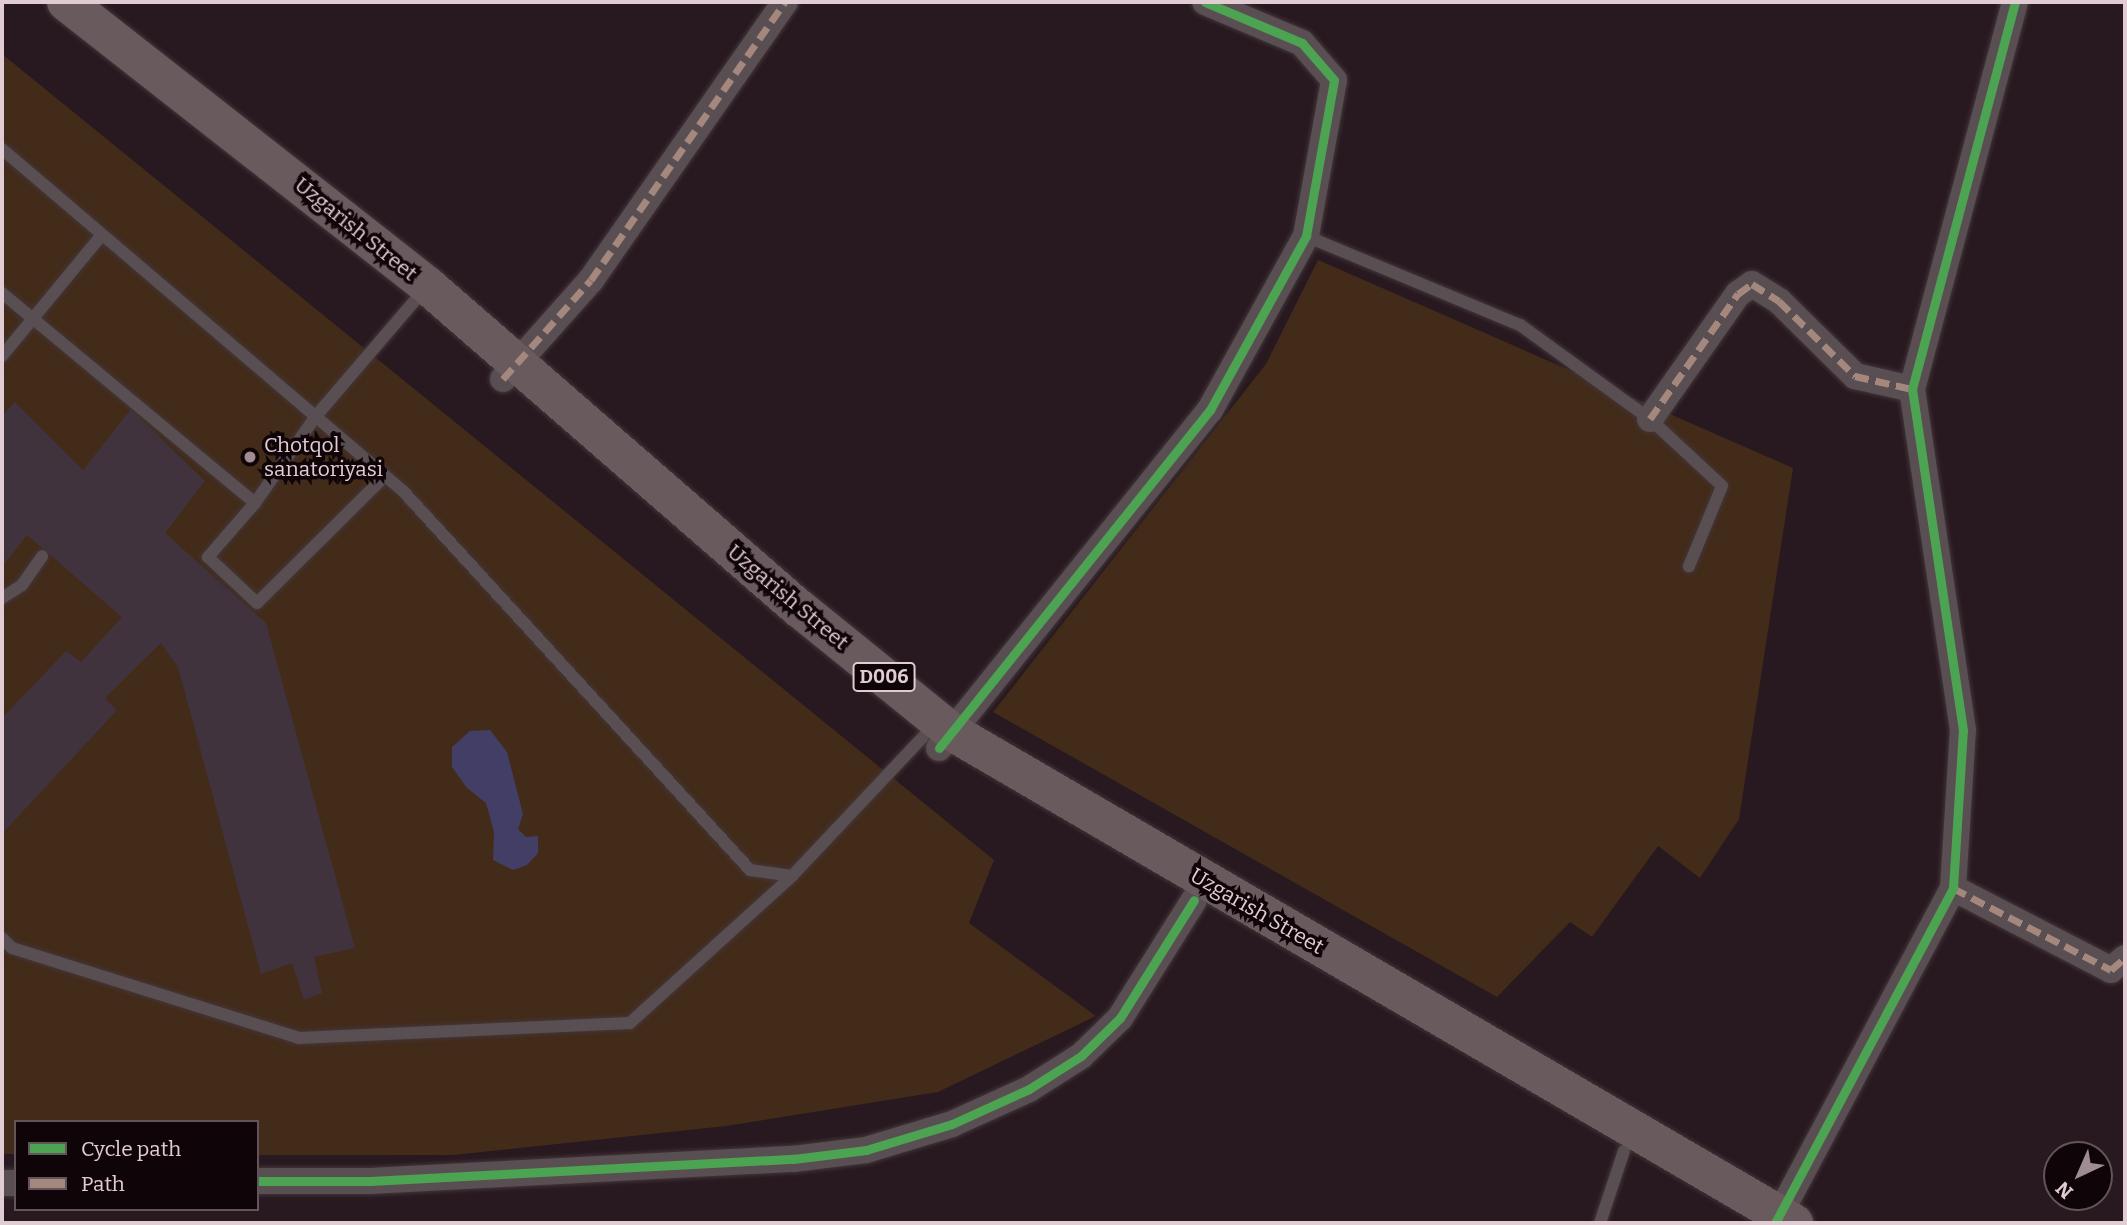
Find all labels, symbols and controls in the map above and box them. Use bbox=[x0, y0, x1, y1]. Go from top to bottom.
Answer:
street label: Uzgarish Street bbox=[290, 172, 422, 286]
place label: Chotqol sanatoriyasi bbox=[264, 432, 383, 482]
marker: Chotqol sanatoriyasi bbox=[242, 449, 258, 465]
street label: Uzgarish Street bbox=[722, 539, 854, 655]
road number: D006 bbox=[852, 662, 916, 692]
street label: Uzgarish Street bbox=[1186, 863, 1328, 959]
legend bbox=[14, 1120, 259, 1211]
text: Cycle path bbox=[81, 1136, 181, 1162]
north arrow bbox=[2043, 1141, 2113, 1211]
text: Path bbox=[81, 1171, 125, 1197]
text: N bbox=[2051, 1177, 2078, 1203]

